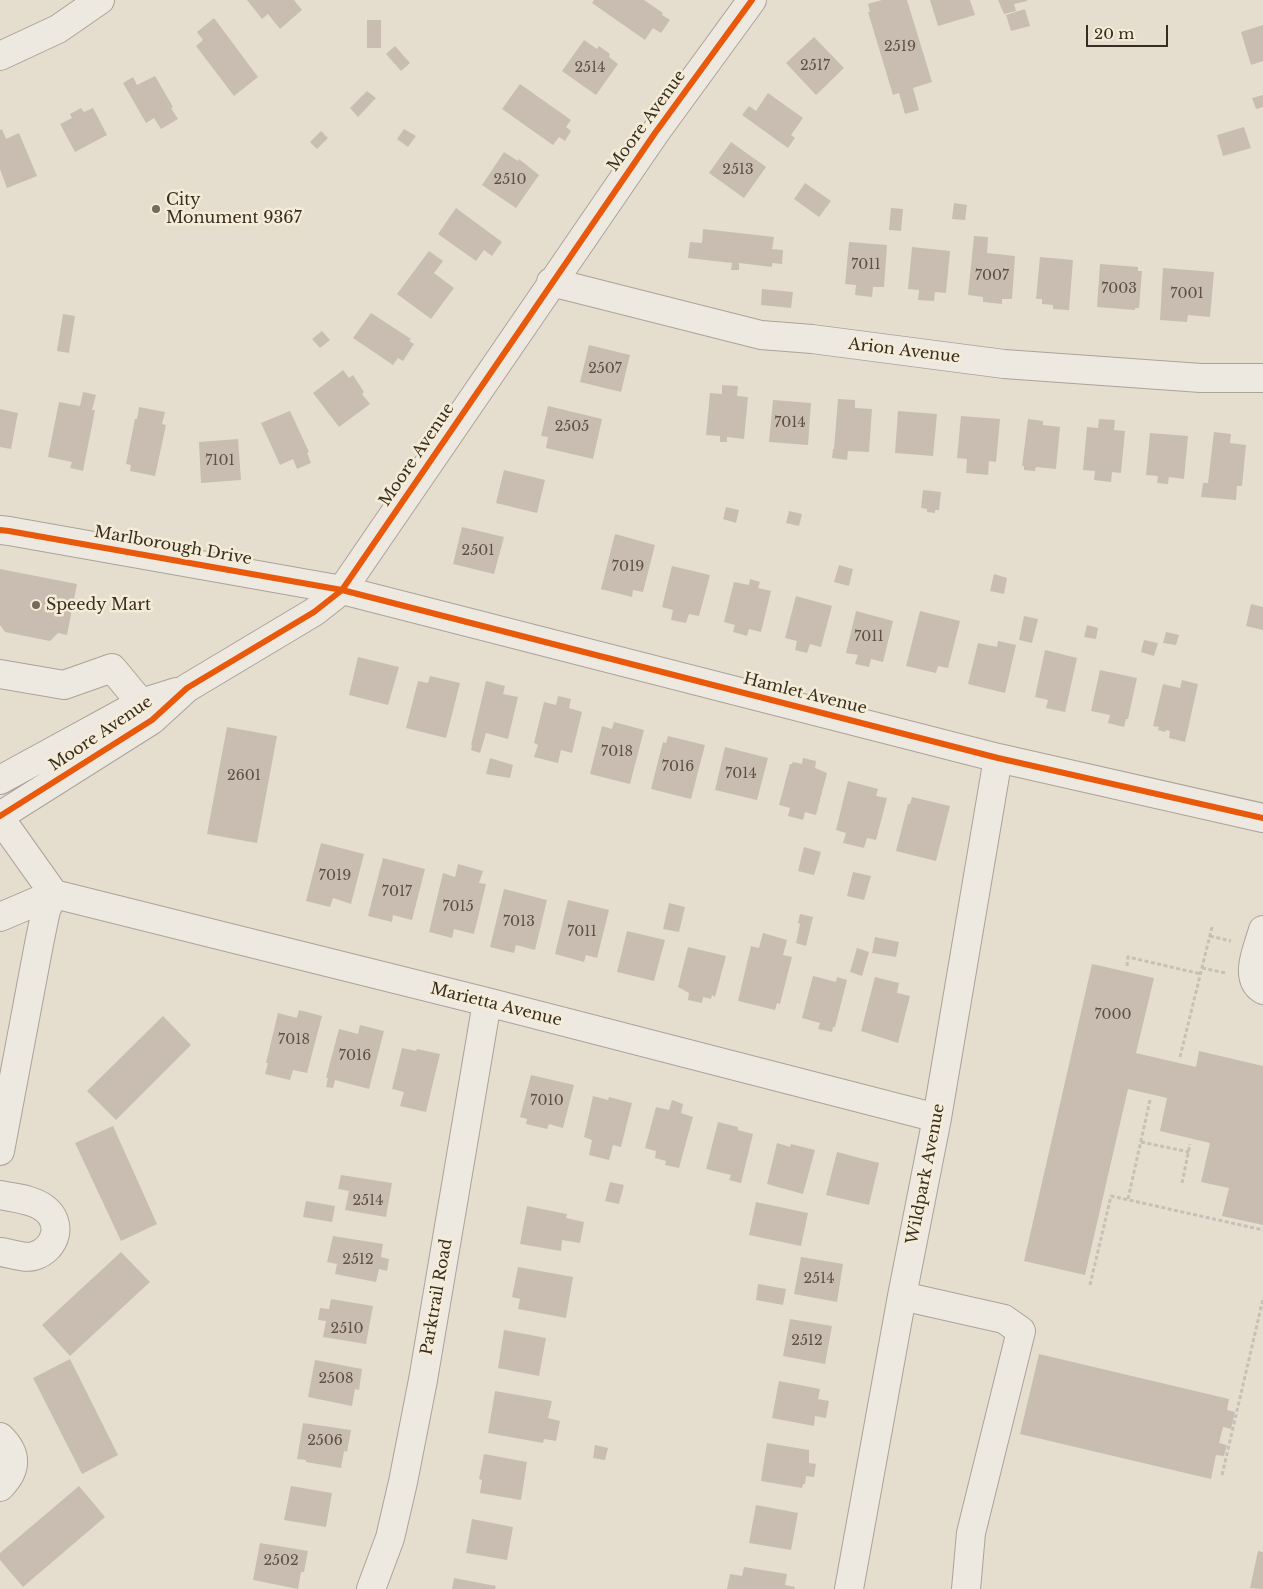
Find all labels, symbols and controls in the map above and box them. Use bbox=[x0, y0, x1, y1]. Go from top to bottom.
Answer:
scale bar bbox=[1088, 15, 1170, 47]
text: 20 m bbox=[1094, 24, 1134, 43]
house number: 2519 bbox=[884, 39, 916, 55]
house number: 2517 bbox=[800, 58, 830, 74]
house number: 2514 bbox=[574, 60, 606, 76]
street label: Moore Avenue bbox=[604, 67, 690, 175]
house number: 2513 bbox=[722, 162, 754, 178]
house number: 2510 bbox=[494, 172, 526, 188]
place label: City Monument 9367 bbox=[166, 190, 302, 228]
marker: City Monument 9367 bbox=[150, 203, 162, 215]
house number: 7011 bbox=[851, 257, 881, 273]
house number: 7007 bbox=[975, 268, 1009, 284]
house number: 7003 bbox=[1101, 281, 1137, 297]
house number: 7001 bbox=[1170, 286, 1204, 302]
street label: Arion Avenue bbox=[847, 335, 961, 367]
house number: 2507 bbox=[588, 361, 622, 377]
street label: Moore Avenue bbox=[375, 400, 459, 510]
house number: 7014 bbox=[774, 415, 806, 431]
house number: 2505 bbox=[555, 419, 589, 435]
house number: 7101 bbox=[205, 453, 235, 469]
street label: Marlborough Drive bbox=[93, 523, 253, 569]
house number: 2501 bbox=[462, 543, 494, 559]
house number: 7019 bbox=[612, 559, 644, 575]
place label: Speedy Mart bbox=[46, 595, 151, 615]
marker: Speedy Mart bbox=[30, 599, 42, 611]
house number: 7011 bbox=[854, 629, 884, 645]
street label: Hamlet Avenue bbox=[741, 669, 869, 719]
street label: Moore Avenue bbox=[46, 692, 156, 776]
house number: 7018 bbox=[601, 744, 633, 760]
house number: 7016 bbox=[662, 759, 694, 775]
house number: 7014 bbox=[725, 766, 757, 782]
house number: 2601 bbox=[227, 768, 261, 784]
house number: 7019 bbox=[319, 868, 351, 884]
house number: 7017 bbox=[382, 884, 412, 900]
house number: 7015 bbox=[442, 899, 474, 915]
house number: 7013 bbox=[503, 914, 535, 930]
house number: 7011 bbox=[567, 924, 597, 940]
street label: Marietta Avenue bbox=[428, 979, 564, 1031]
house number: 7000 bbox=[1094, 1007, 1132, 1023]
house number: 7018 bbox=[278, 1032, 310, 1048]
house number: 7016 bbox=[339, 1048, 371, 1064]
house number: 7010 bbox=[530, 1093, 564, 1109]
street label: Wildpark Avenue bbox=[903, 1102, 949, 1246]
house number: 2514 bbox=[352, 1193, 384, 1209]
street label: Parktrail Road bbox=[417, 1237, 457, 1357]
house number: 2512 bbox=[342, 1252, 374, 1268]
house number: 2514 bbox=[803, 1271, 835, 1287]
house number: 2510 bbox=[331, 1321, 363, 1337]
house number: 2512 bbox=[791, 1333, 823, 1349]
house number: 2508 bbox=[318, 1371, 354, 1387]
house number: 2506 bbox=[307, 1433, 343, 1449]
house number: 2502 bbox=[263, 1553, 299, 1569]

